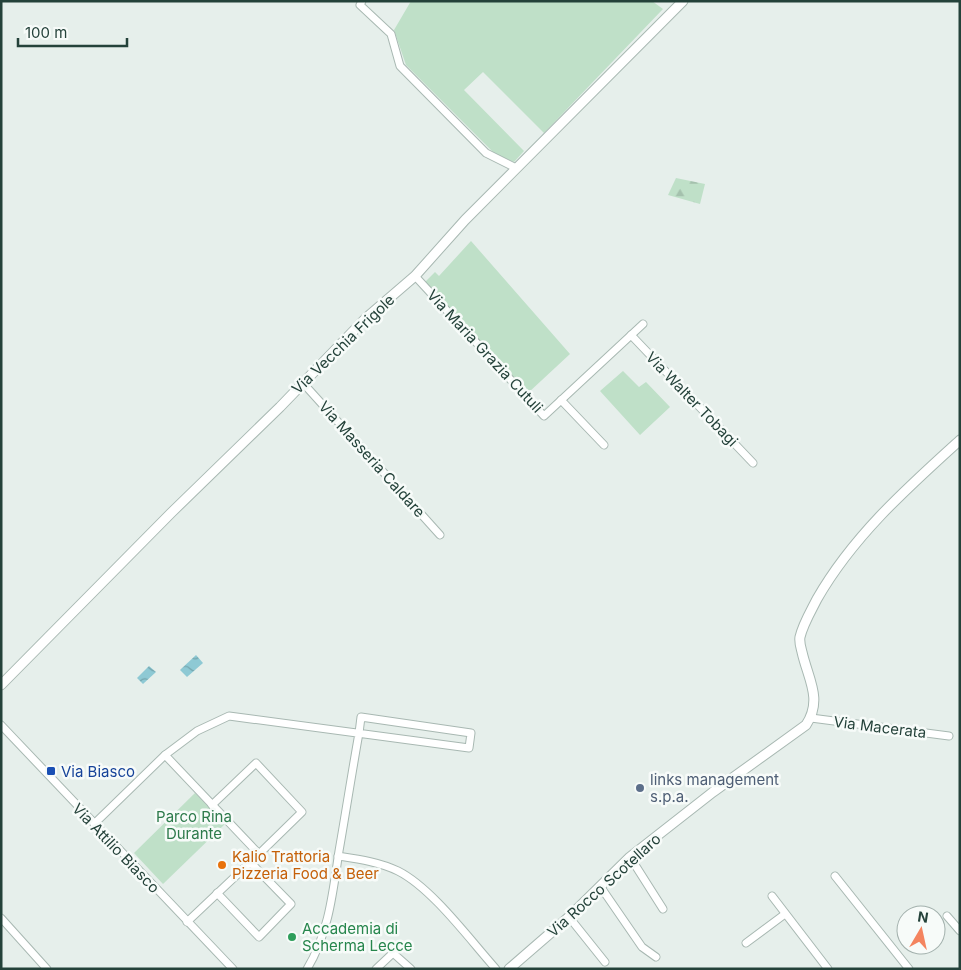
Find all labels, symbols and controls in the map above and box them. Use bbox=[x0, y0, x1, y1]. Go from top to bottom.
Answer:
scale bar bbox=[18, 15, 126, 47]
text: 100 m bbox=[25, 23, 67, 42]
street label: Via Maria Grazia Cutuli bbox=[423, 285, 547, 417]
street label: Via Vecchia Frigole bbox=[288, 290, 398, 398]
street label: Via Walter Tobagi bbox=[642, 348, 742, 450]
street label: Via Masseria Caldare bbox=[315, 397, 429, 521]
street label: Via Macerata bbox=[832, 712, 928, 742]
place label: Via Biasco bbox=[61, 762, 135, 781]
marker: Via Biasco bbox=[45, 765, 57, 777]
place label: links management s.p.a. bbox=[650, 770, 779, 806]
marker: links management s.p.a. bbox=[634, 782, 646, 794]
street label: Via Attilio Biasco bbox=[68, 799, 164, 897]
park label: Parco Rina Durante bbox=[156, 807, 232, 843]
street label: Via Rocco Scotellaro bbox=[543, 829, 665, 941]
place label: Kalio Trattoria Pizzeria Food & Beer bbox=[232, 847, 379, 883]
marker: Kalio Trattoria Pizzeria Food & Beer bbox=[216, 859, 228, 871]
north arrow bbox=[896, 905, 946, 955]
text: N bbox=[917, 907, 930, 926]
place label: Accademia di Scherma Lecce bbox=[302, 919, 413, 955]
marker: Accademia di Scherma Lecce bbox=[286, 931, 298, 943]

